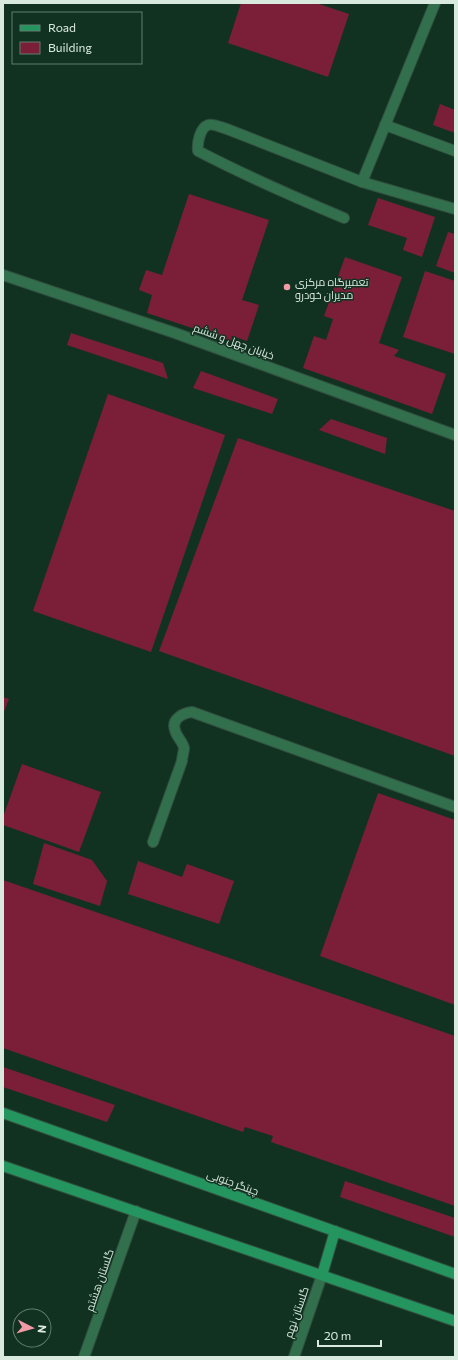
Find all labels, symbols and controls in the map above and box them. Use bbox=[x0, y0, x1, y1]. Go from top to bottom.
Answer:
legend bbox=[12, 12, 142, 64]
text: Road bbox=[48, 20, 76, 34]
text: Building bbox=[48, 40, 92, 54]
place label: تعمیرگاه مرکزی مدیران خودرو bbox=[295, 275, 369, 302]
marker: تعمیرگاه مرکزی مدیران خودرو bbox=[282, 282, 292, 292]
street label: خیابان چهل و ششم bbox=[191, 320, 276, 364]
street label: چیتگر جنوبی bbox=[205, 1167, 261, 1198]
street label: گلستان هشتم bbox=[82, 1247, 118, 1313]
street label: گلستان نهم bbox=[281, 1285, 313, 1340]
north arrow bbox=[12, 1308, 52, 1348]
scale bar bbox=[318, 1322, 381, 1348]
text: N bbox=[36, 1324, 49, 1334]
text: 20 m bbox=[324, 1328, 351, 1342]

